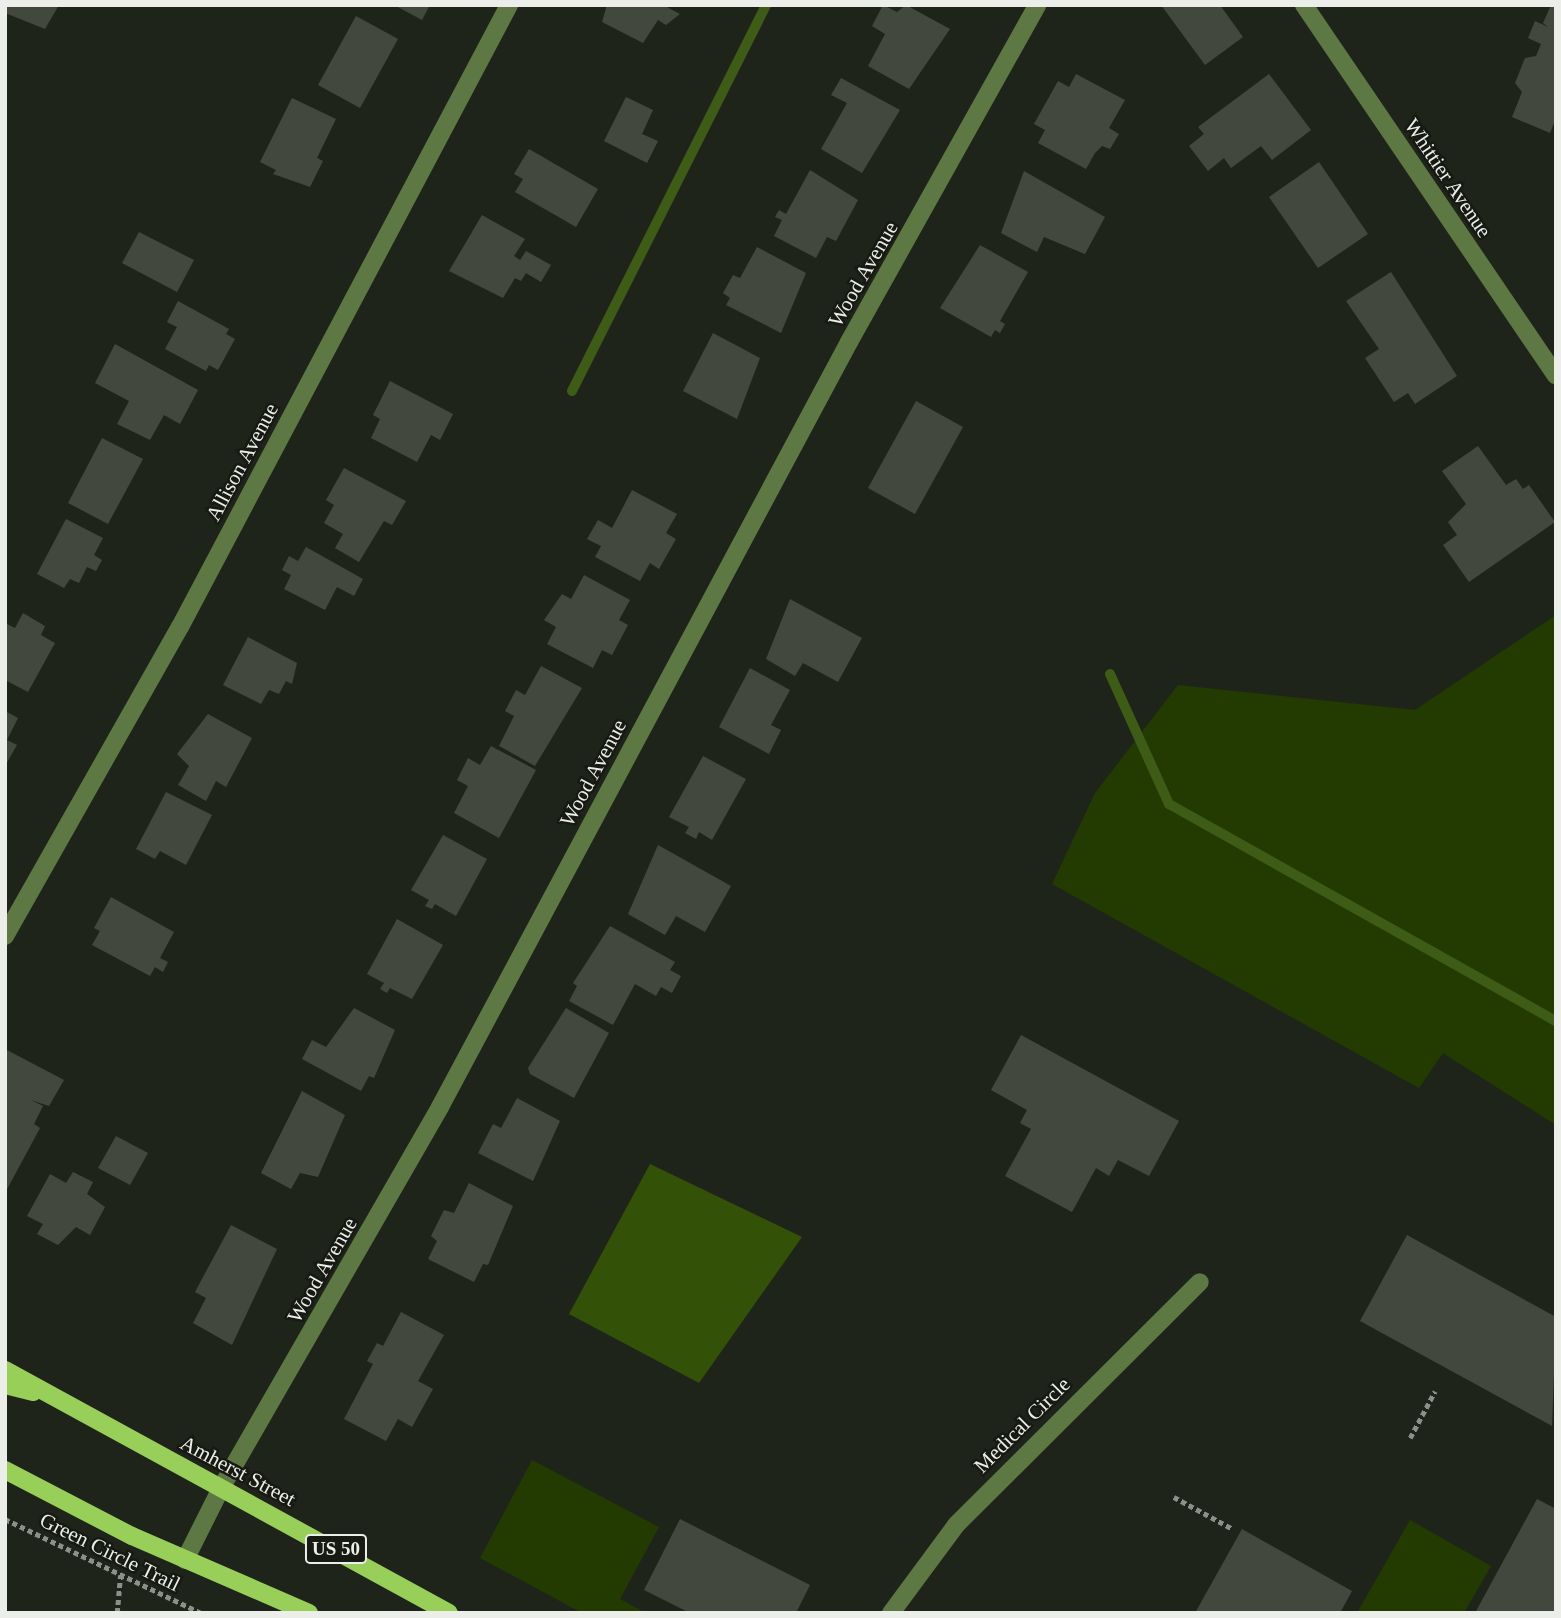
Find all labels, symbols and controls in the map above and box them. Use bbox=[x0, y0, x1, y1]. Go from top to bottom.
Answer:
street label: Whittier Avenue bbox=[1399, 113, 1497, 243]
street label: Wood Avenue bbox=[822, 216, 904, 332]
street label: Allison Avenue bbox=[200, 398, 284, 526]
street label: Wood Avenue bbox=[554, 715, 632, 831]
street label: Wood Avenue bbox=[281, 1212, 363, 1328]
street label: Medical Circle bbox=[969, 1372, 1075, 1478]
street label: Amherst Street bbox=[176, 1430, 300, 1512]
street label: Green Circle Trail bbox=[36, 1507, 184, 1597]
road number: US 50 bbox=[304, 1534, 368, 1564]

